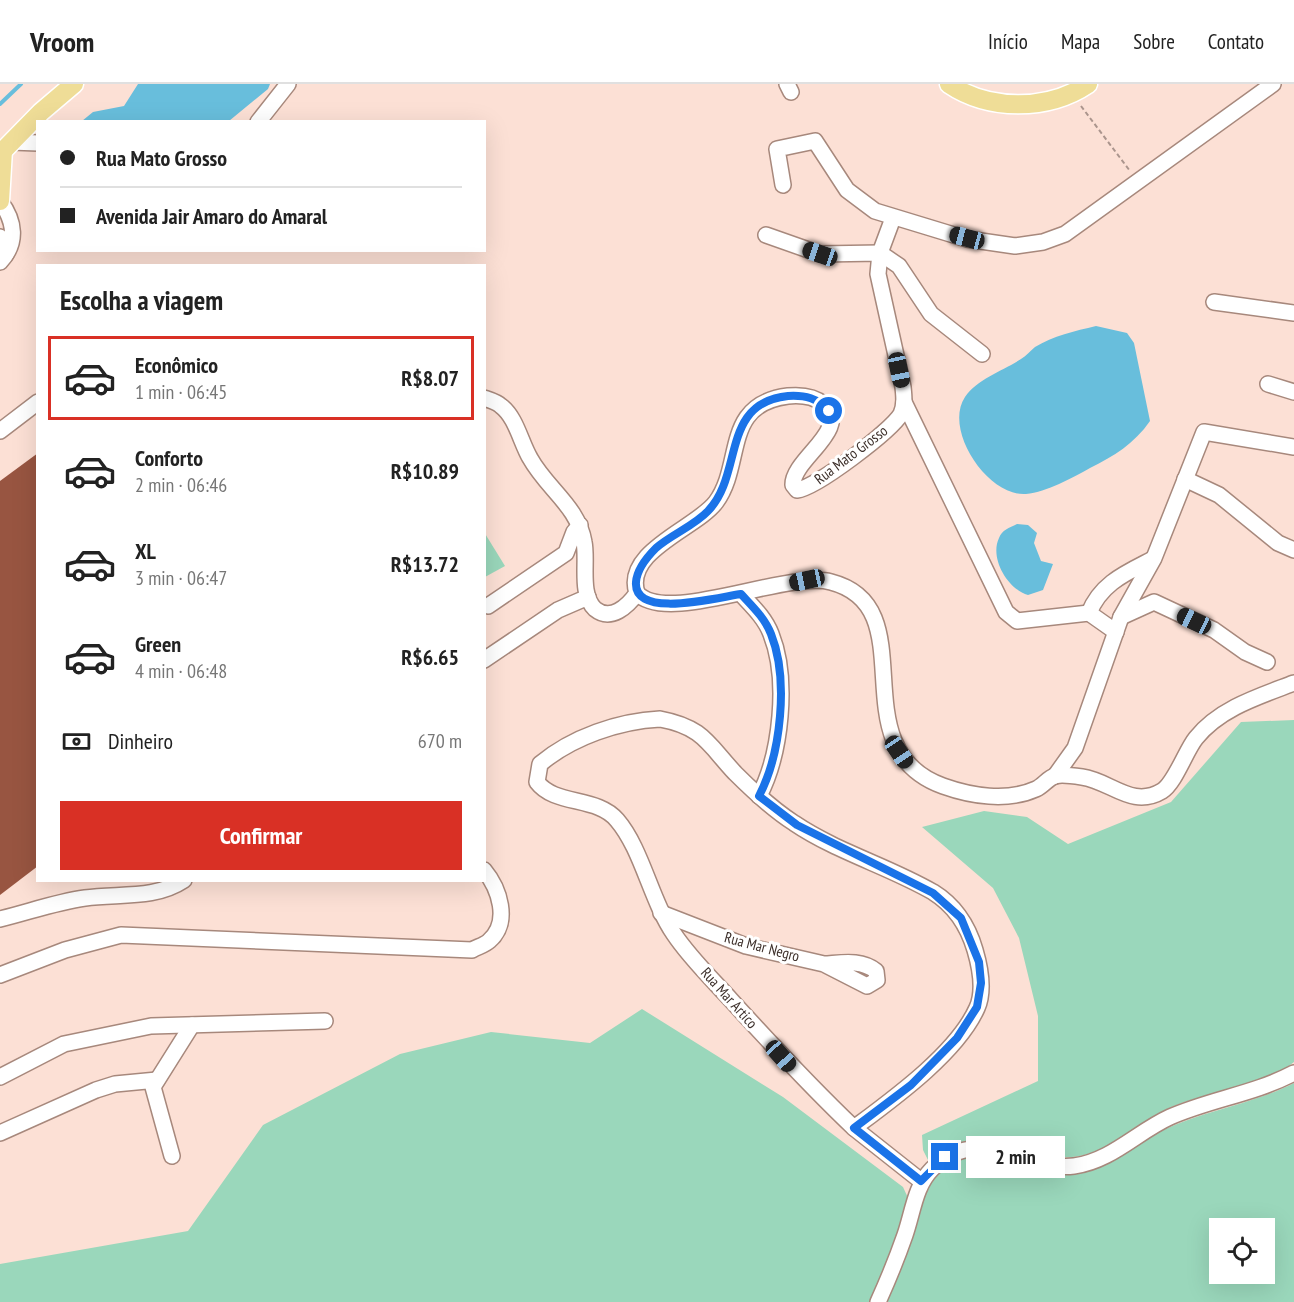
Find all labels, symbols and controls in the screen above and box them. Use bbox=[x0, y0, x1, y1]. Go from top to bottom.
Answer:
text: Vroom bbox=[30, 23, 94, 60]
text: Início bbox=[988, 28, 1028, 55]
text: Mapa bbox=[1061, 28, 1100, 55]
text: Sobre bbox=[1133, 28, 1175, 55]
text: Contato bbox=[1208, 28, 1264, 55]
text: Rua Mato Grosso bbox=[96, 144, 227, 172]
text: Avenida Jair Amaro do Amaral bbox=[96, 202, 327, 230]
car bbox=[947, 225, 987, 251]
car bbox=[800, 240, 840, 268]
text: Escolha a viagem bbox=[60, 283, 223, 317]
icon: car bbox=[63, 351, 117, 405]
text: Econômico bbox=[135, 351, 218, 379]
car bbox=[886, 351, 912, 389]
text: R$8.07 bbox=[401, 364, 459, 392]
text: 1 min · 06:45 bbox=[135, 379, 227, 405]
route start bbox=[815, 397, 842, 424]
street label: Rua Mato Grosso bbox=[810, 421, 891, 488]
icon: car bbox=[63, 444, 117, 498]
text: Conforto bbox=[135, 444, 203, 472]
text: R$10.89 bbox=[391, 457, 459, 485]
text: 2 min · 06:46 bbox=[135, 472, 227, 498]
icon: car bbox=[63, 537, 117, 591]
text: XL bbox=[135, 537, 156, 565]
text: R$13.72 bbox=[391, 550, 459, 578]
text: 3 min · 06:47 bbox=[135, 565, 227, 591]
car bbox=[788, 567, 826, 593]
car bbox=[1174, 605, 1214, 637]
icon: car bbox=[63, 630, 117, 684]
text: Green bbox=[135, 630, 181, 658]
text: R$6.65 bbox=[401, 643, 459, 671]
text: 4 min · 06:48 bbox=[135, 658, 227, 684]
icon: cash bbox=[60, 725, 93, 758]
text: Dinheiro bbox=[108, 727, 173, 755]
text: 670 m bbox=[418, 728, 462, 754]
car bbox=[881, 732, 917, 772]
button: Confirmar bbox=[60, 801, 462, 870]
street label: Rua Mar Negro bbox=[723, 927, 802, 966]
street label: Rua Mar Artico bbox=[697, 963, 762, 1032]
car bbox=[762, 1037, 800, 1075]
callout: 2 min bbox=[966, 1136, 1065, 1178]
route end bbox=[931, 1143, 958, 1170]
text: 2 min bbox=[995, 1144, 1036, 1170]
map controls bbox=[1209, 1218, 1275, 1284]
button: locate bbox=[1209, 1218, 1275, 1284]

